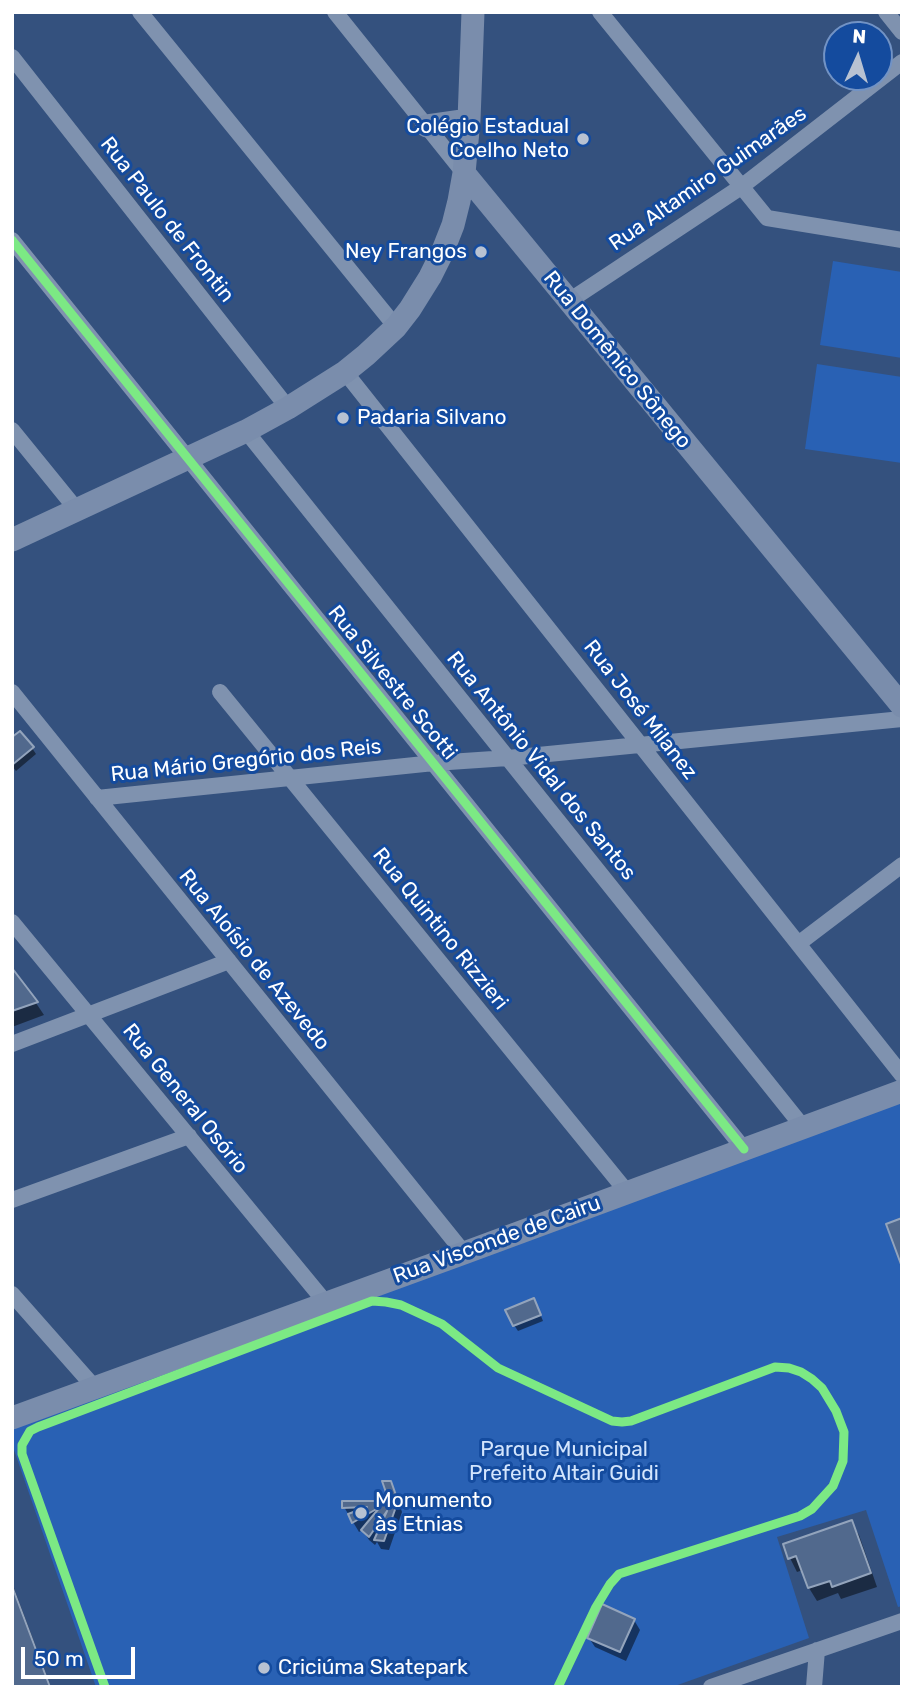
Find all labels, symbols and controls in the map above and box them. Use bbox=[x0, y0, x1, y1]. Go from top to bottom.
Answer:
north arrow bbox=[823, 21, 893, 91]
text: N bbox=[852, 25, 867, 48]
street label: Rua Altamiro Guimarães bbox=[605, 101, 811, 257]
place label: Colégio Estadual Coelho Neto bbox=[406, 114, 569, 164]
marker: Colégio Estadual Coelho Neto bbox=[575, 131, 591, 147]
street label: Rua Paulo de Frontin bbox=[95, 132, 239, 308]
place label: Ney Frangos bbox=[345, 239, 467, 265]
marker: Ney Frangos bbox=[473, 244, 489, 260]
street label: Rua Domênico Sônego bbox=[538, 266, 696, 454]
place label: Padaria Silvano bbox=[357, 405, 507, 431]
marker: Padaria Silvano bbox=[335, 410, 351, 426]
street label: Rua Silvestre Scotti bbox=[322, 601, 462, 765]
street label: Rua José Milanez bbox=[578, 635, 702, 785]
street label: Rua Antônio Vidal dos Santos bbox=[441, 647, 641, 885]
street label: Rua Mário Gregório dos Reis bbox=[109, 734, 383, 788]
street label: Rua Quintino Rizzieri bbox=[367, 843, 513, 1015]
street label: Rua Aloísio de Azevedo bbox=[173, 864, 335, 1056]
street label: Rua General Osório bbox=[117, 1019, 253, 1179]
street label: Rua Visconde de Cairu bbox=[390, 1191, 604, 1289]
park label: Parque Municipal Prefeito Altair Guidi bbox=[469, 1437, 659, 1487]
place label: Monumento às Etnias bbox=[375, 1488, 492, 1538]
marker: Monumento às Etnias bbox=[353, 1505, 369, 1521]
scale bar bbox=[24, 1632, 138, 1676]
text: 50 m bbox=[34, 1646, 84, 1671]
place label: Criciúma Skatepark bbox=[278, 1655, 468, 1681]
marker: Criciúma Skatepark bbox=[256, 1660, 272, 1676]

